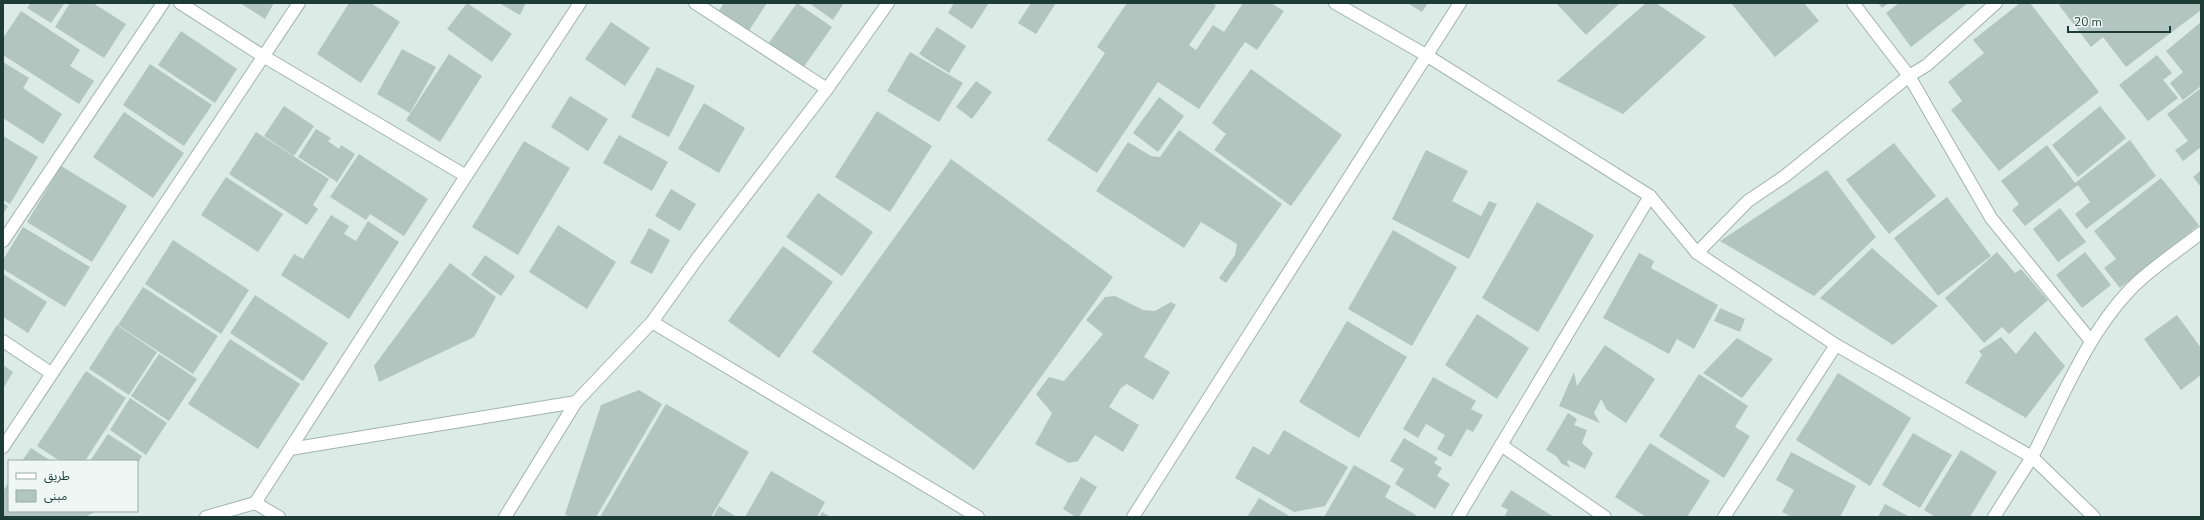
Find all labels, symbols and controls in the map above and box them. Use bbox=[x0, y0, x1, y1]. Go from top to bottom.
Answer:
scale bar bbox=[2068, 8, 2170, 34]
text: 20 m bbox=[2074, 14, 2102, 30]
legend bbox=[8, 460, 138, 512]
text: طريق bbox=[44, 468, 70, 484]
text: مبنى bbox=[44, 488, 67, 504]

